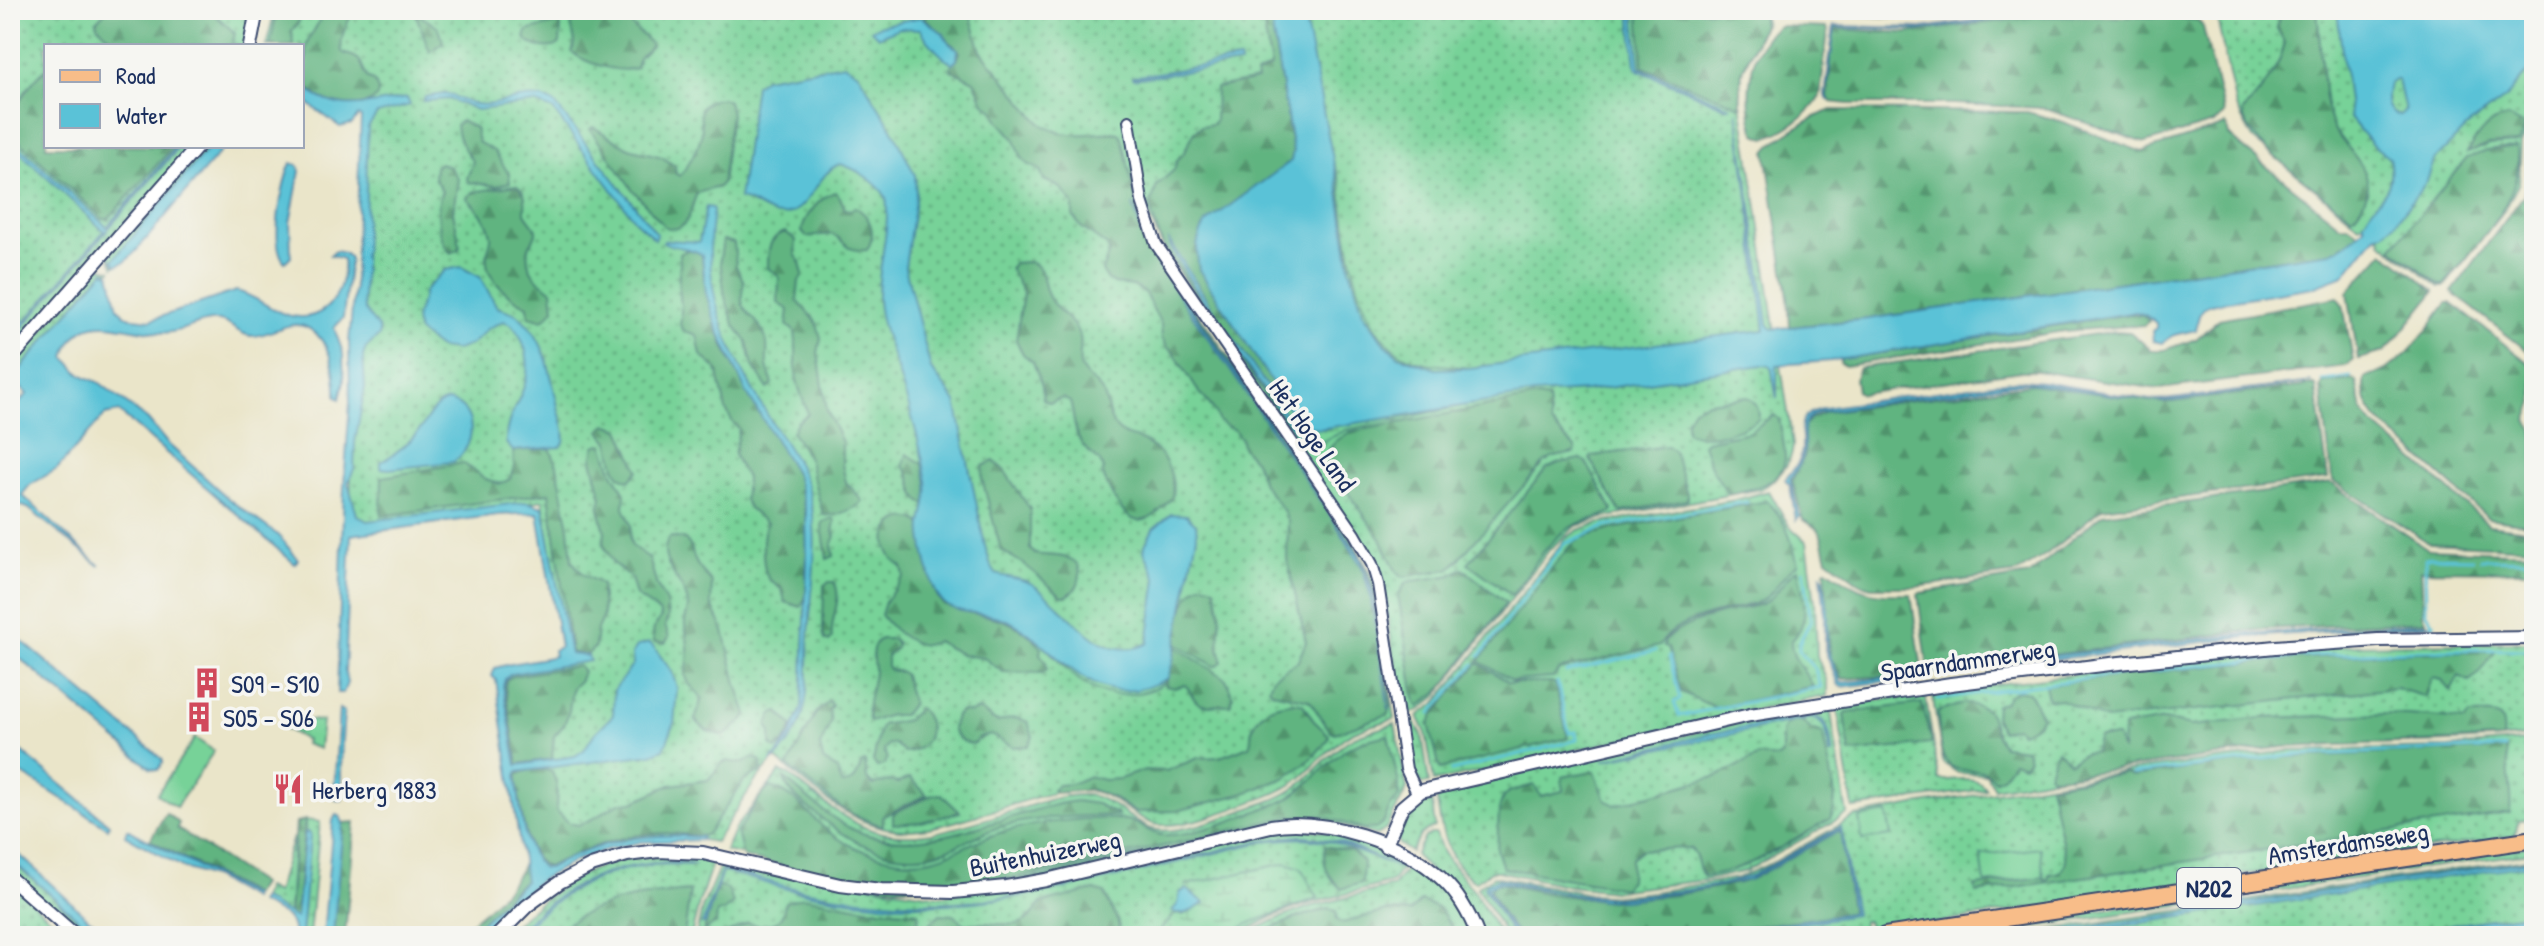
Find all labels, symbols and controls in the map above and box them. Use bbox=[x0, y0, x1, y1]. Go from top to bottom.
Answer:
legend bbox=[44, 44, 304, 148]
text: Road bbox=[116, 59, 155, 91]
text: Water bbox=[116, 99, 167, 131]
street label: Het Hoge Land bbox=[1261, 372, 1365, 498]
street label: Spaarndammerweg bbox=[1879, 630, 2057, 690]
building icon: S09 - S10 bbox=[190, 666, 224, 700]
place label: S09 - S10 bbox=[231, 666, 320, 701]
building icon: S05 - S06 bbox=[182, 700, 216, 734]
place label: S05 - S06 bbox=[223, 700, 314, 735]
restaurant icon: Herberg 1883 bbox=[271, 772, 305, 806]
place label: Herberg 1883 bbox=[312, 772, 437, 807]
street label: Amsterdamseweg bbox=[2265, 813, 2431, 873]
street label: Buitenhuizerweg bbox=[967, 821, 1123, 885]
road number: N202 bbox=[2177, 868, 2241, 908]

